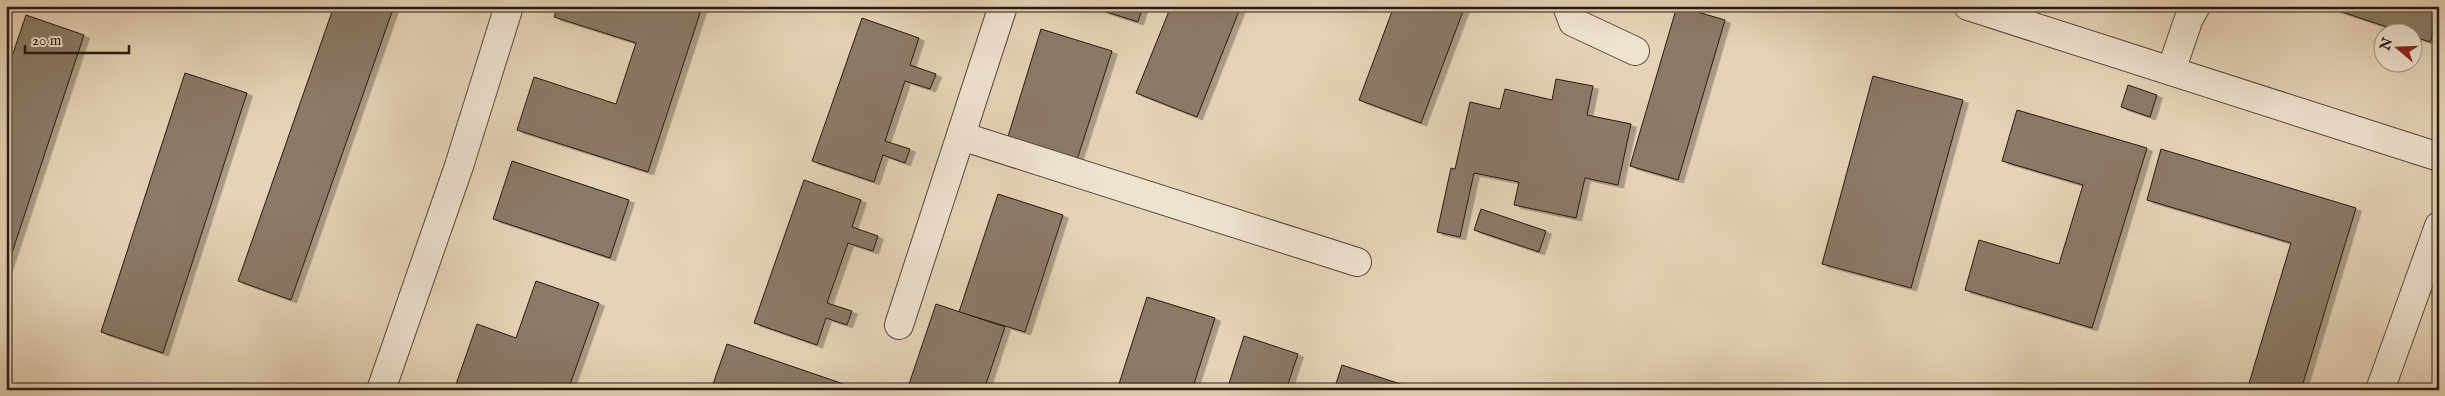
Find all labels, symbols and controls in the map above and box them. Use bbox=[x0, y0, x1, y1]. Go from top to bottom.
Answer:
scale bar bbox=[25, 22, 129, 54]
north arrow bbox=[2372, 22, 2422, 72]
text: 20 m bbox=[32, 31, 62, 50]
text: N bbox=[2376, 35, 2397, 54]

